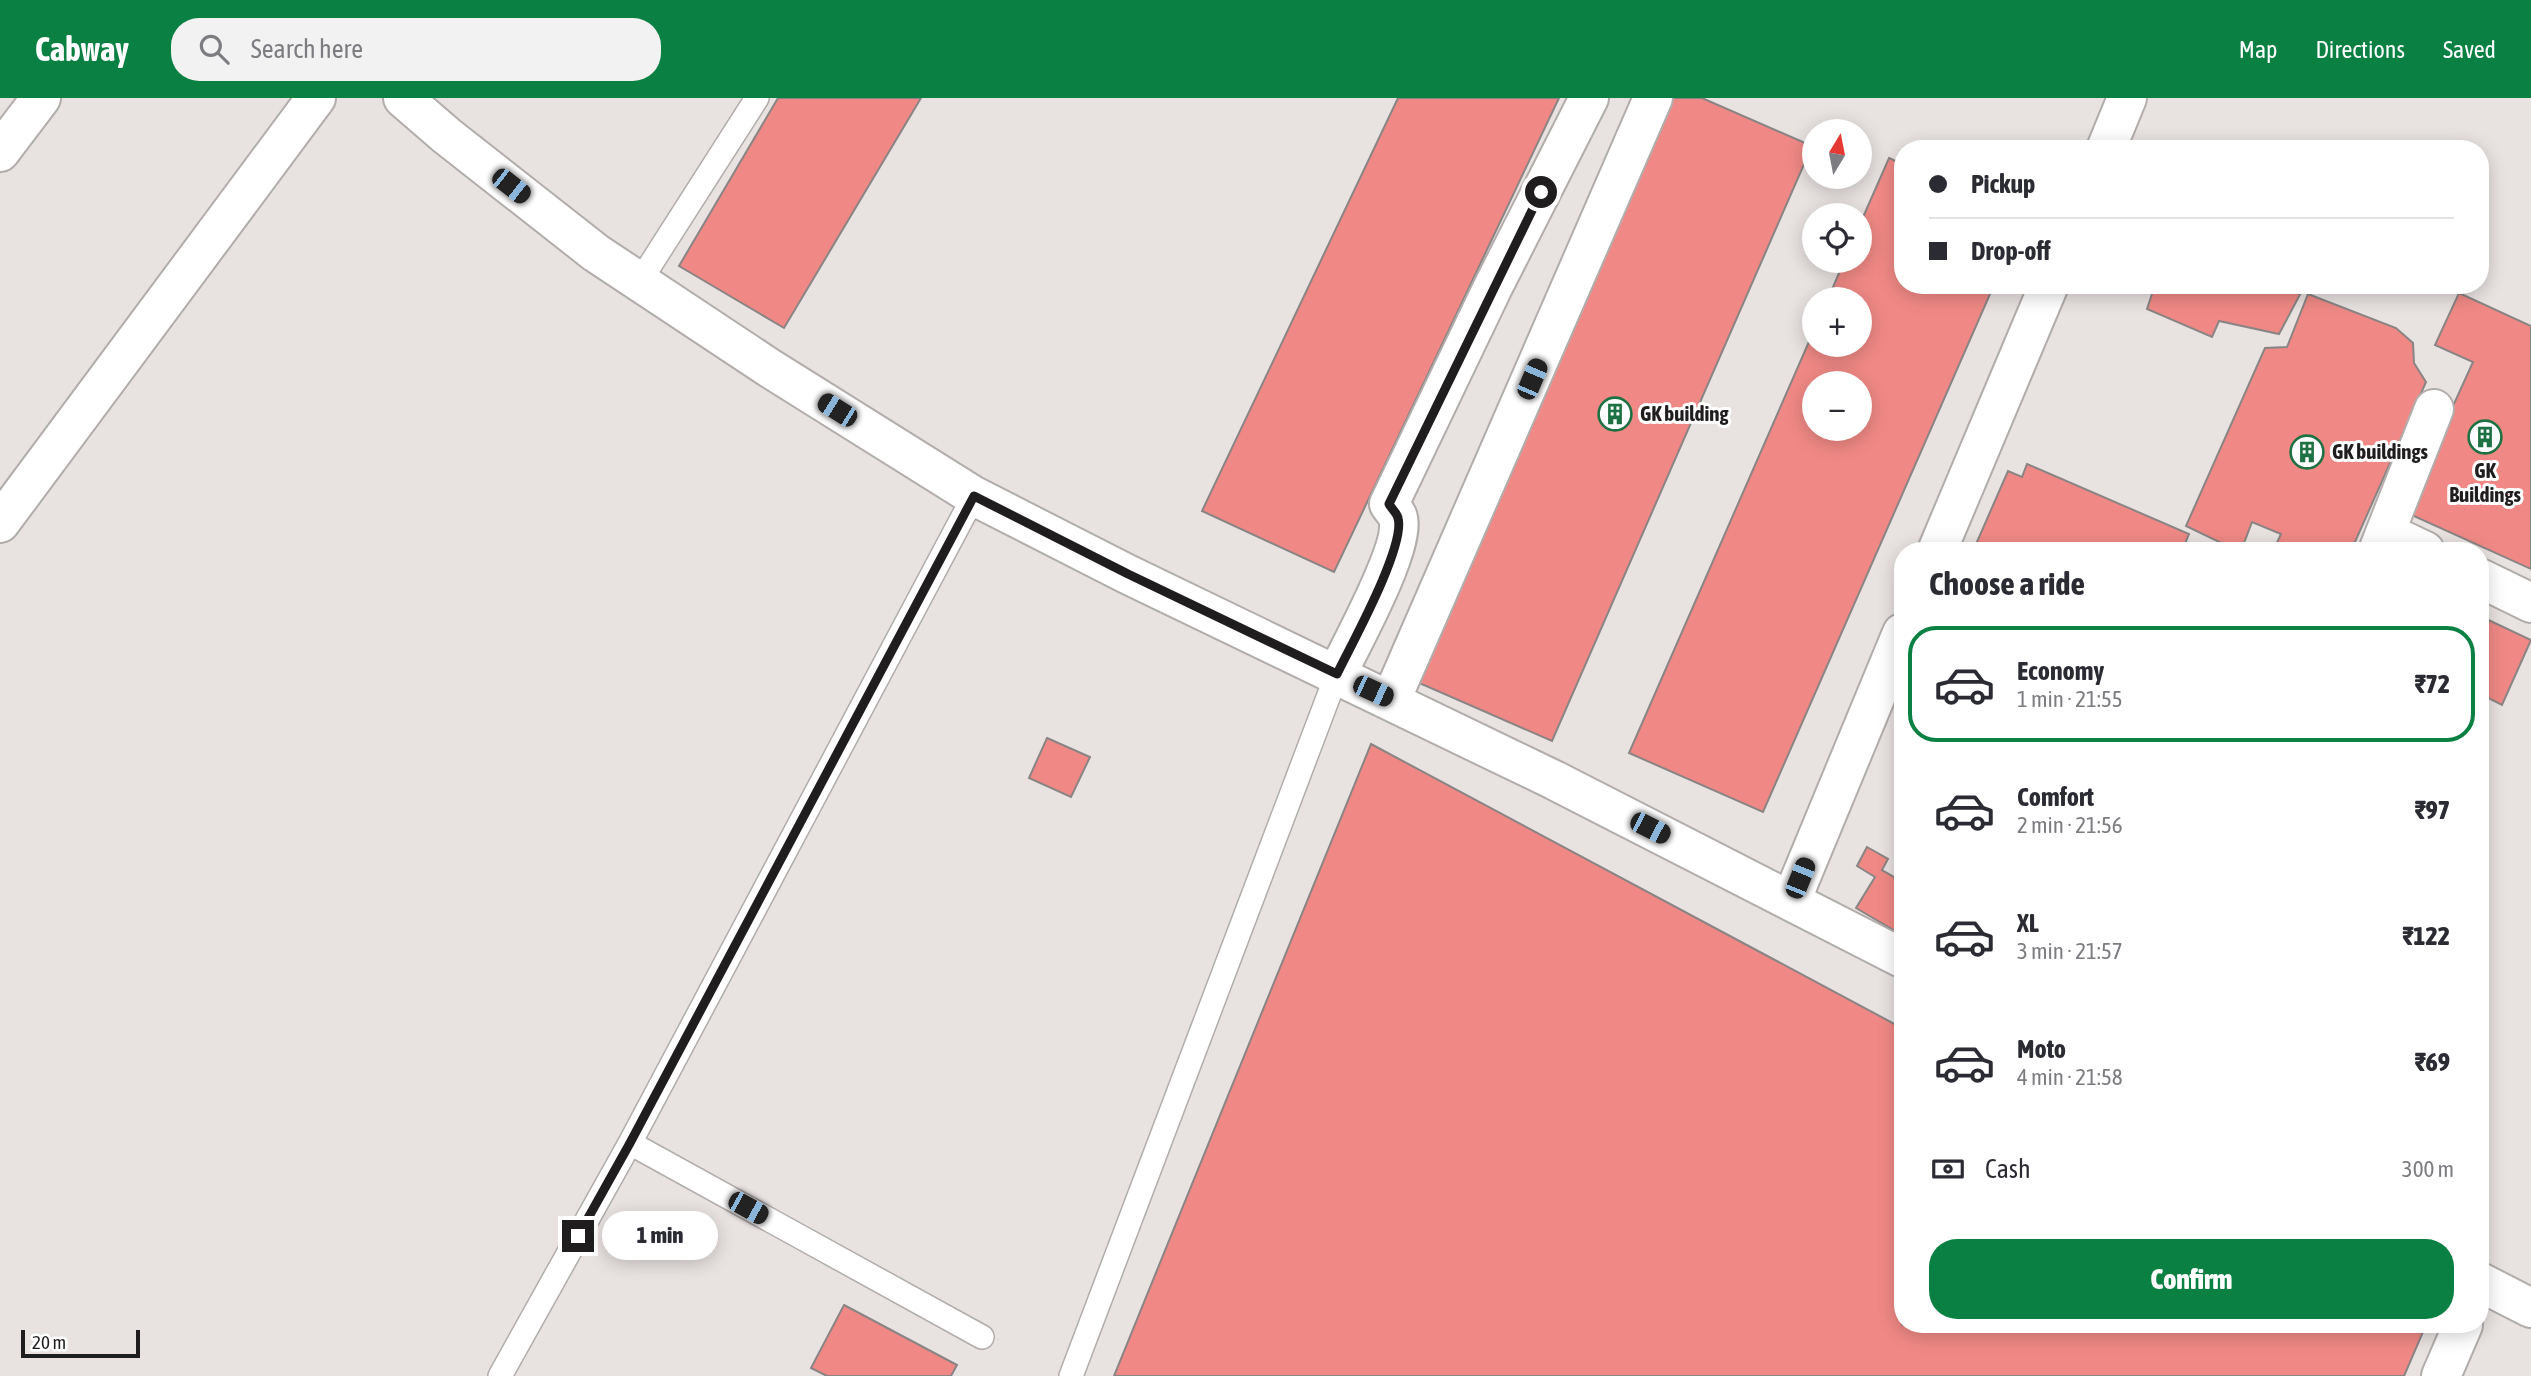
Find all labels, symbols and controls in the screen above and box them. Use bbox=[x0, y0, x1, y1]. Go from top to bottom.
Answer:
search box bbox=[171, 18, 661, 81]
text: Cabway bbox=[35, 30, 129, 68]
icon: search bbox=[195, 30, 233, 68]
text: Search here bbox=[251, 34, 363, 64]
text: Map bbox=[2239, 36, 2277, 63]
text: Directions bbox=[2315, 36, 2405, 63]
text: Saved bbox=[2443, 36, 2496, 63]
north arrow bbox=[1802, 119, 1872, 189]
map controls bbox=[1802, 119, 1872, 441]
car bbox=[488, 165, 535, 207]
text: Pickup bbox=[1971, 169, 2035, 199]
route start bbox=[1525, 176, 1557, 208]
button: locate bbox=[1802, 203, 1872, 273]
text: Drop-off bbox=[1971, 236, 2051, 266]
button: + bbox=[1802, 287, 1872, 357]
car bbox=[1515, 356, 1550, 402]
button: − bbox=[1802, 371, 1872, 441]
car bbox=[814, 390, 861, 430]
building icon: GK building bbox=[1596, 395, 1634, 433]
place label: GK building bbox=[1640, 401, 1730, 425]
building icon: GK Buildings bbox=[2466, 418, 2504, 456]
building icon: GK buildings bbox=[2288, 433, 2326, 471]
place label: GK buildings bbox=[2332, 439, 2429, 463]
place label: GK Buildings bbox=[2449, 458, 2521, 506]
text: Choose a ride bbox=[1929, 565, 2085, 602]
icon: car bbox=[1933, 653, 1996, 716]
text: Economy bbox=[2017, 656, 2104, 686]
text: ₹72 bbox=[2414, 669, 2450, 699]
car bbox=[1350, 673, 1397, 709]
text: 1 min · 21:55 bbox=[2017, 686, 2123, 712]
icon: car bbox=[1933, 779, 1996, 842]
text: Comfort bbox=[2017, 782, 2094, 812]
text: ₹97 bbox=[2414, 795, 2450, 825]
car bbox=[1627, 809, 1674, 847]
text: 2 min · 21:56 bbox=[2017, 812, 2123, 838]
car bbox=[1783, 855, 1818, 901]
icon: car bbox=[1933, 905, 1996, 968]
text: XL bbox=[2017, 908, 2039, 938]
text: ₹122 bbox=[2402, 921, 2450, 951]
text: 3 min · 21:57 bbox=[2017, 938, 2123, 964]
icon: car bbox=[1933, 1031, 1996, 1094]
text: Moto bbox=[2017, 1034, 2066, 1064]
text: ₹69 bbox=[2414, 1047, 2450, 1077]
text: 4 min · 21:58 bbox=[2017, 1064, 2123, 1090]
icon: cash bbox=[1929, 1150, 1967, 1188]
text: Cash bbox=[1985, 1154, 2031, 1184]
text: 300 m bbox=[2402, 1156, 2454, 1182]
car bbox=[725, 1189, 772, 1227]
callout: 1 min bbox=[602, 1212, 718, 1260]
route end bbox=[562, 1220, 594, 1252]
text: 1 min bbox=[637, 1222, 683, 1248]
button: Confirm bbox=[1929, 1239, 2454, 1319]
scale bar bbox=[21, 1327, 140, 1359]
text: 20 m bbox=[32, 1331, 66, 1353]

